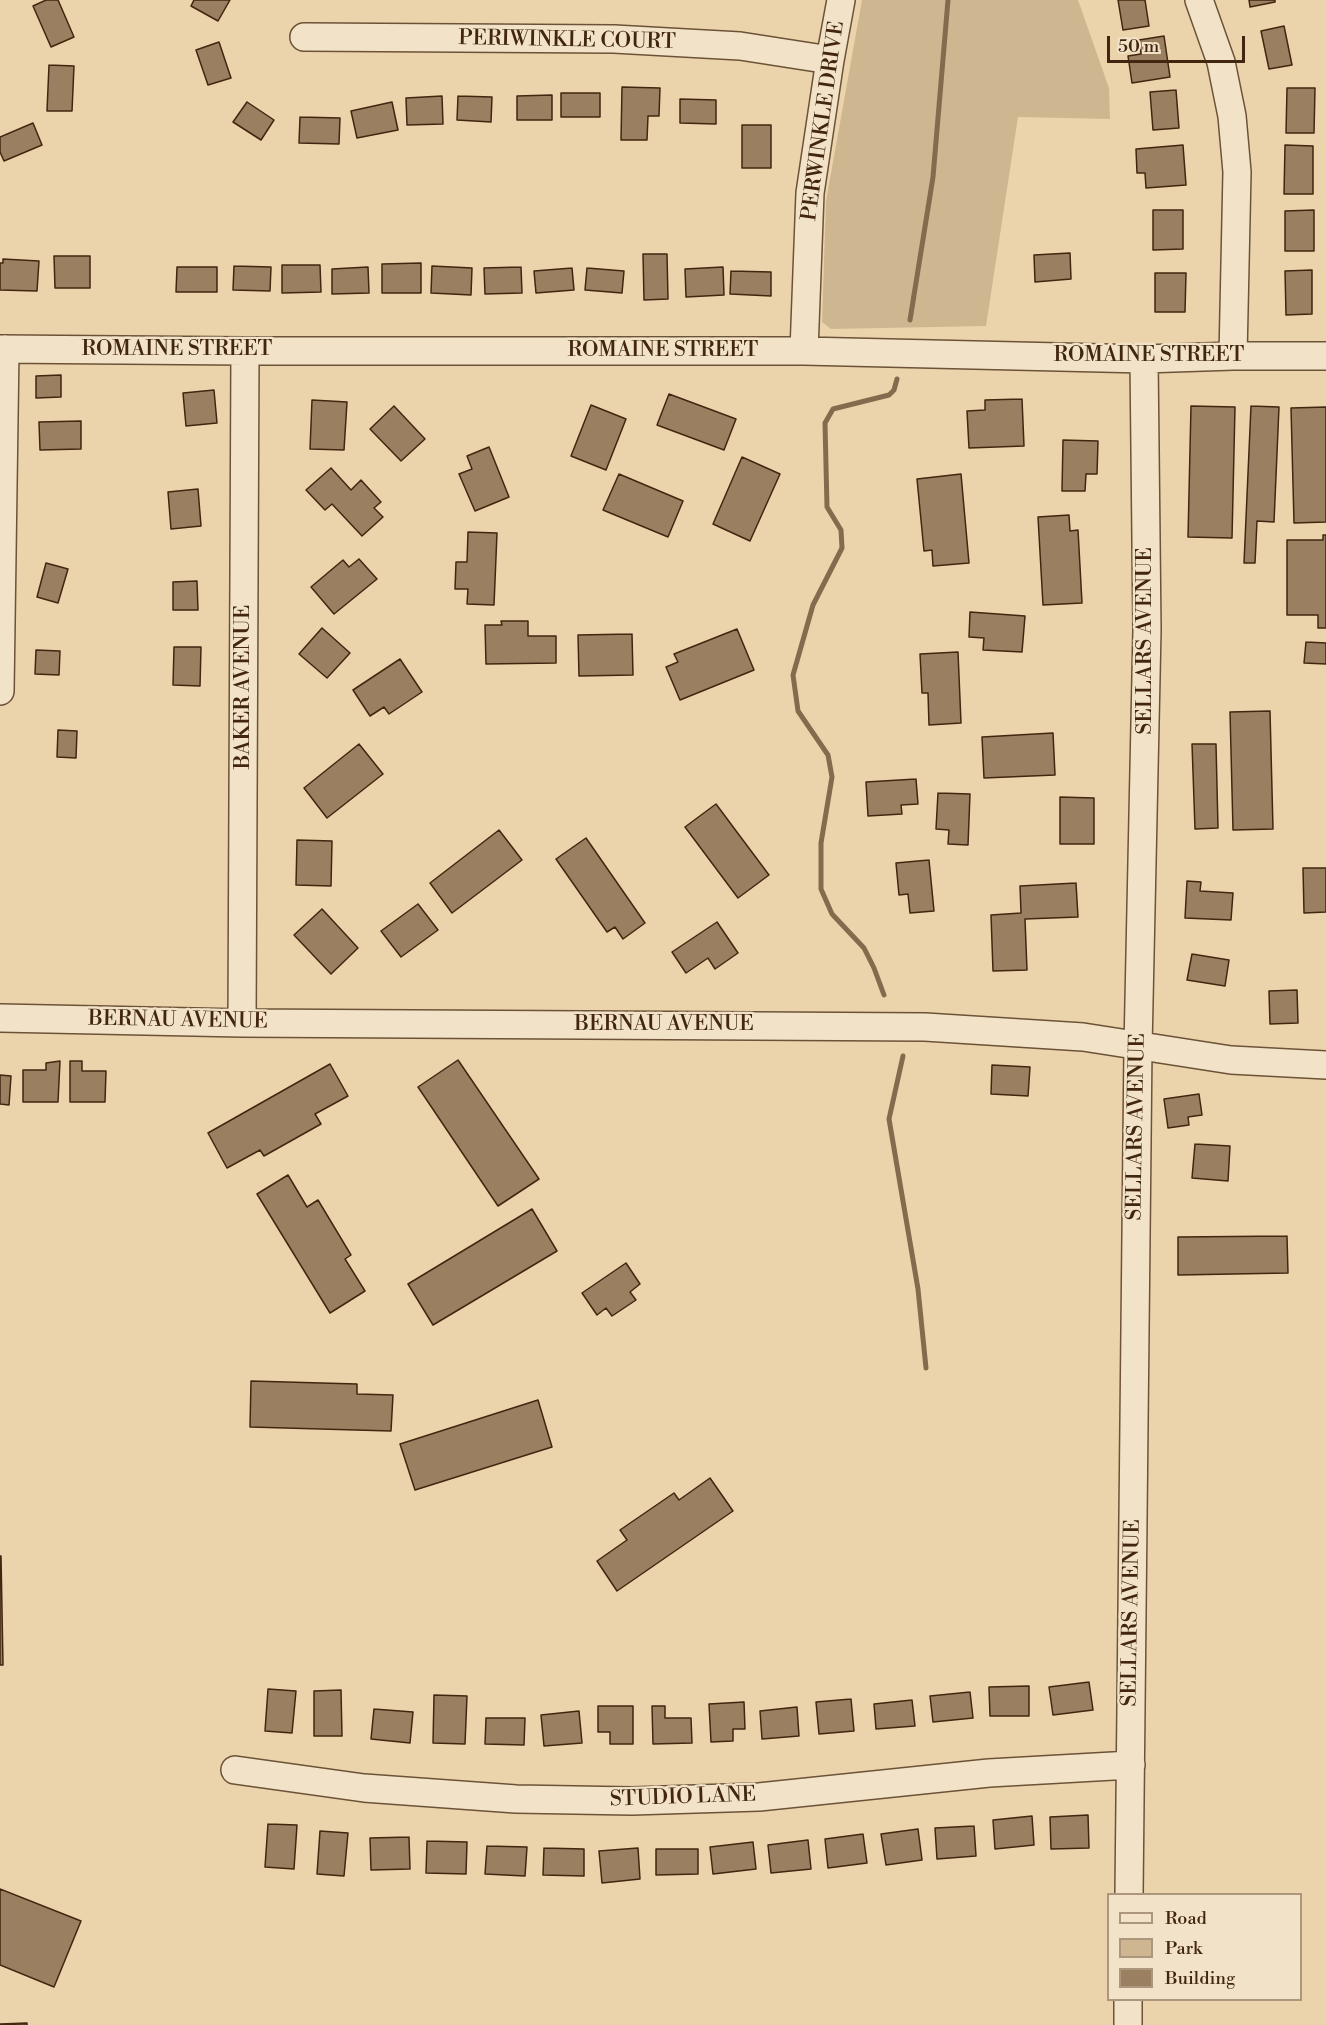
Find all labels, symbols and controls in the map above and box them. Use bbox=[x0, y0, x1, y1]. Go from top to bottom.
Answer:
street label: PERWINKLE DRIVE bbox=[797, 19, 851, 223]
scale bar bbox=[1110, 24, 1248, 62]
street label: PERIWINKLE COURT bbox=[458, 27, 676, 55]
text: 50 m bbox=[1118, 35, 1159, 58]
street label: ROMAINE STREET bbox=[82, 337, 272, 363]
street label: ROMAINE STREET bbox=[568, 338, 758, 364]
street label: ROMAINE STREET bbox=[1054, 343, 1244, 369]
street label: SELLARS AVENUE bbox=[1133, 547, 1159, 735]
street label: BAKER AVENUE bbox=[231, 605, 257, 769]
street label: BERNAU AVENUE bbox=[88, 1007, 268, 1035]
street label: BERNAU AVENUE bbox=[574, 1012, 754, 1038]
street label: SELLARS AVENUE bbox=[1123, 1033, 1151, 1221]
street label: SELLARS AVENUE bbox=[1118, 1519, 1146, 1707]
street label: STUDIO LANE bbox=[609, 1783, 757, 1813]
legend bbox=[1107, 1893, 1302, 2001]
text: Road bbox=[1165, 1907, 1207, 1930]
text: Park bbox=[1165, 1937, 1202, 1960]
text: Building bbox=[1165, 1967, 1235, 1990]

